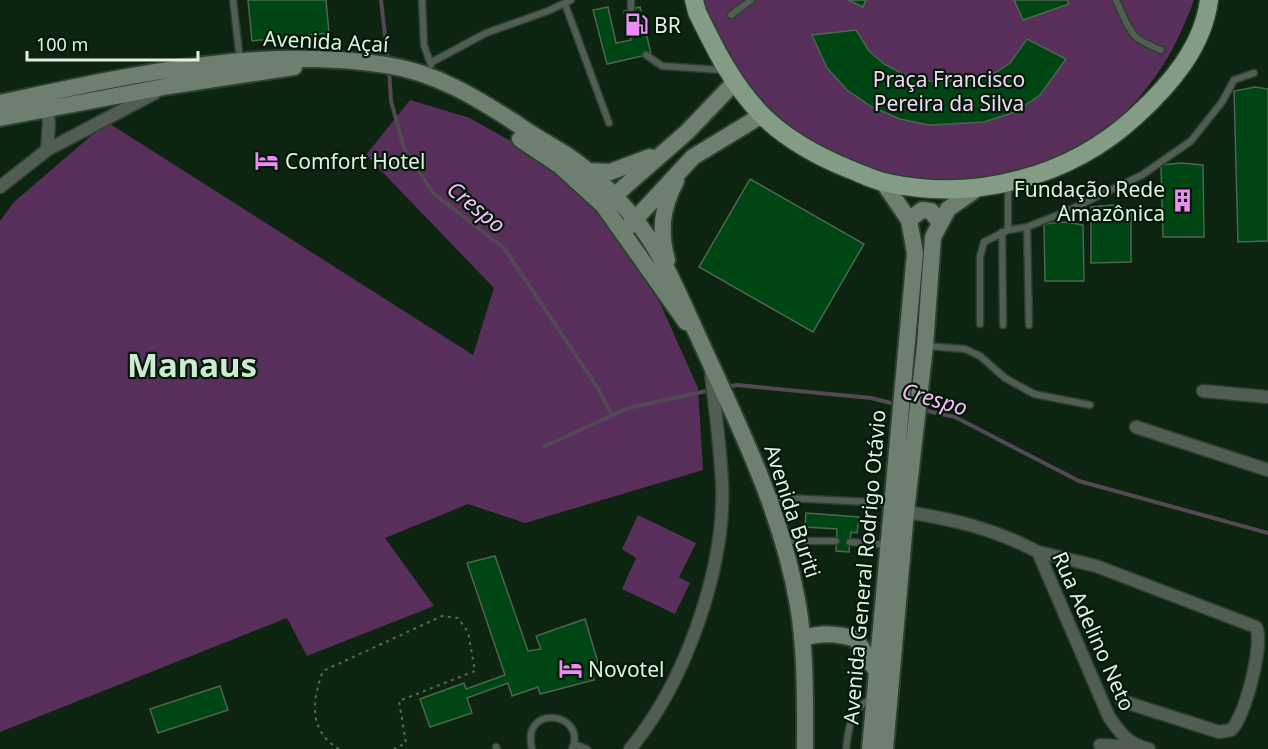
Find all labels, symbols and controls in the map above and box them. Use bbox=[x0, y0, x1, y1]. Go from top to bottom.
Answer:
place label: BR bbox=[654, 11, 681, 39]
fuel station icon: BR bbox=[623, 12, 649, 38]
scale bar bbox=[27, 24, 198, 62]
street label: Avenida Açaí bbox=[263, 24, 390, 58]
text: 100 m bbox=[36, 32, 88, 56]
park label: Praça Francisco Pereira da Silva bbox=[873, 65, 1025, 117]
place label: Comfort Hotel bbox=[285, 147, 425, 175]
hotel icon: Comfort Hotel bbox=[254, 148, 280, 174]
water label: Crespo bbox=[442, 173, 512, 239]
place label: Fundação Rede Amazônica bbox=[1014, 175, 1165, 227]
building icon: Fundação Rede Amazônica bbox=[1170, 188, 1196, 214]
district label: Manaus bbox=[127, 342, 257, 387]
water label: Crespo bbox=[899, 374, 971, 422]
street label: Avenida General Rodrigo Otávio bbox=[836, 408, 892, 726]
street label: Avenida Buriti bbox=[758, 441, 828, 581]
street label: Rua Adelino Neto bbox=[1046, 547, 1142, 715]
place label: Novotel bbox=[588, 655, 664, 683]
hotel icon: Novotel bbox=[557, 656, 583, 682]

